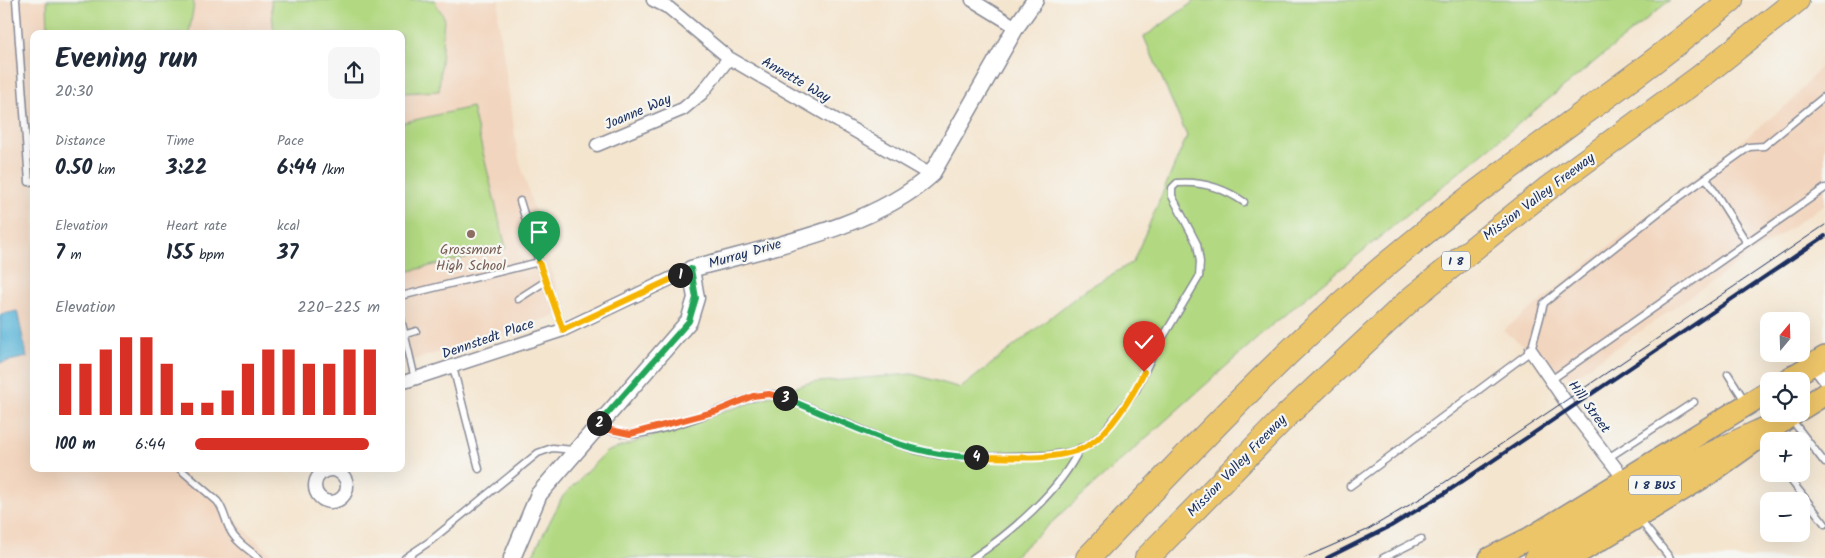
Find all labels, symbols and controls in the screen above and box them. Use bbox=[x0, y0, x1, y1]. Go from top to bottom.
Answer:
text: Evening run bbox=[55, 37, 198, 82]
button: share bbox=[328, 47, 380, 99]
street label: Annette Way bbox=[757, 51, 835, 109]
text: 20:30 bbox=[55, 79, 93, 104]
street label: Joanne Way bbox=[601, 88, 675, 136]
text: Distance bbox=[55, 130, 105, 152]
text: Time bbox=[166, 130, 194, 152]
text: Pace bbox=[277, 130, 304, 152]
street label: Mission Valley Freeway bbox=[1478, 147, 1600, 247]
text: 0.50 bbox=[55, 152, 92, 185]
text: 3:22 bbox=[166, 152, 207, 185]
text: 6:44 bbox=[277, 152, 316, 185]
text: km bbox=[92, 159, 115, 181]
text: /km bbox=[316, 159, 345, 181]
pin bbox=[518, 211, 560, 262]
text: Elevation bbox=[55, 215, 108, 237]
text: Heart rate bbox=[166, 215, 227, 237]
text: kcal bbox=[277, 215, 300, 237]
icon: arrive bbox=[525, 218, 553, 246]
marker: Grossmont High School bbox=[465, 228, 477, 240]
street label: Murray Drive bbox=[706, 233, 785, 275]
text: 7 bbox=[55, 237, 65, 270]
text: 155 bbox=[166, 237, 194, 270]
text: 37 bbox=[277, 237, 298, 270]
place label: Grossmont High School bbox=[436, 239, 506, 277]
text: m bbox=[65, 244, 82, 266]
text: bpm bbox=[194, 244, 224, 266]
road number: I 8 bbox=[1442, 252, 1470, 270]
pin: 1 bbox=[668, 262, 692, 288]
text: 1 bbox=[678, 264, 683, 286]
text: Elevation bbox=[55, 295, 116, 320]
text: 220–225 m bbox=[297, 295, 380, 320]
north arrow bbox=[1760, 312, 1810, 362]
map controls bbox=[1760, 312, 1810, 542]
street label: Dennstedt Place bbox=[439, 313, 538, 365]
pin bbox=[1123, 321, 1165, 372]
icon: check bbox=[1130, 328, 1158, 356]
button: locate bbox=[1760, 372, 1810, 422]
street label: Hill Street bbox=[1562, 376, 1616, 438]
pin: 3 bbox=[772, 386, 798, 410]
text: 3 bbox=[782, 387, 789, 409]
street label: Mission Valley Freeway bbox=[1182, 409, 1292, 522]
pin: 2 bbox=[586, 410, 612, 436]
text: 2 bbox=[595, 412, 604, 434]
text: 100 m bbox=[55, 432, 96, 457]
text: 6:44 bbox=[135, 432, 165, 457]
button: + bbox=[1760, 432, 1810, 482]
pin: 4 bbox=[964, 444, 988, 470]
text: 4 bbox=[973, 446, 980, 468]
road number: I 8 BUS bbox=[1629, 476, 1681, 494]
button: − bbox=[1760, 492, 1810, 542]

